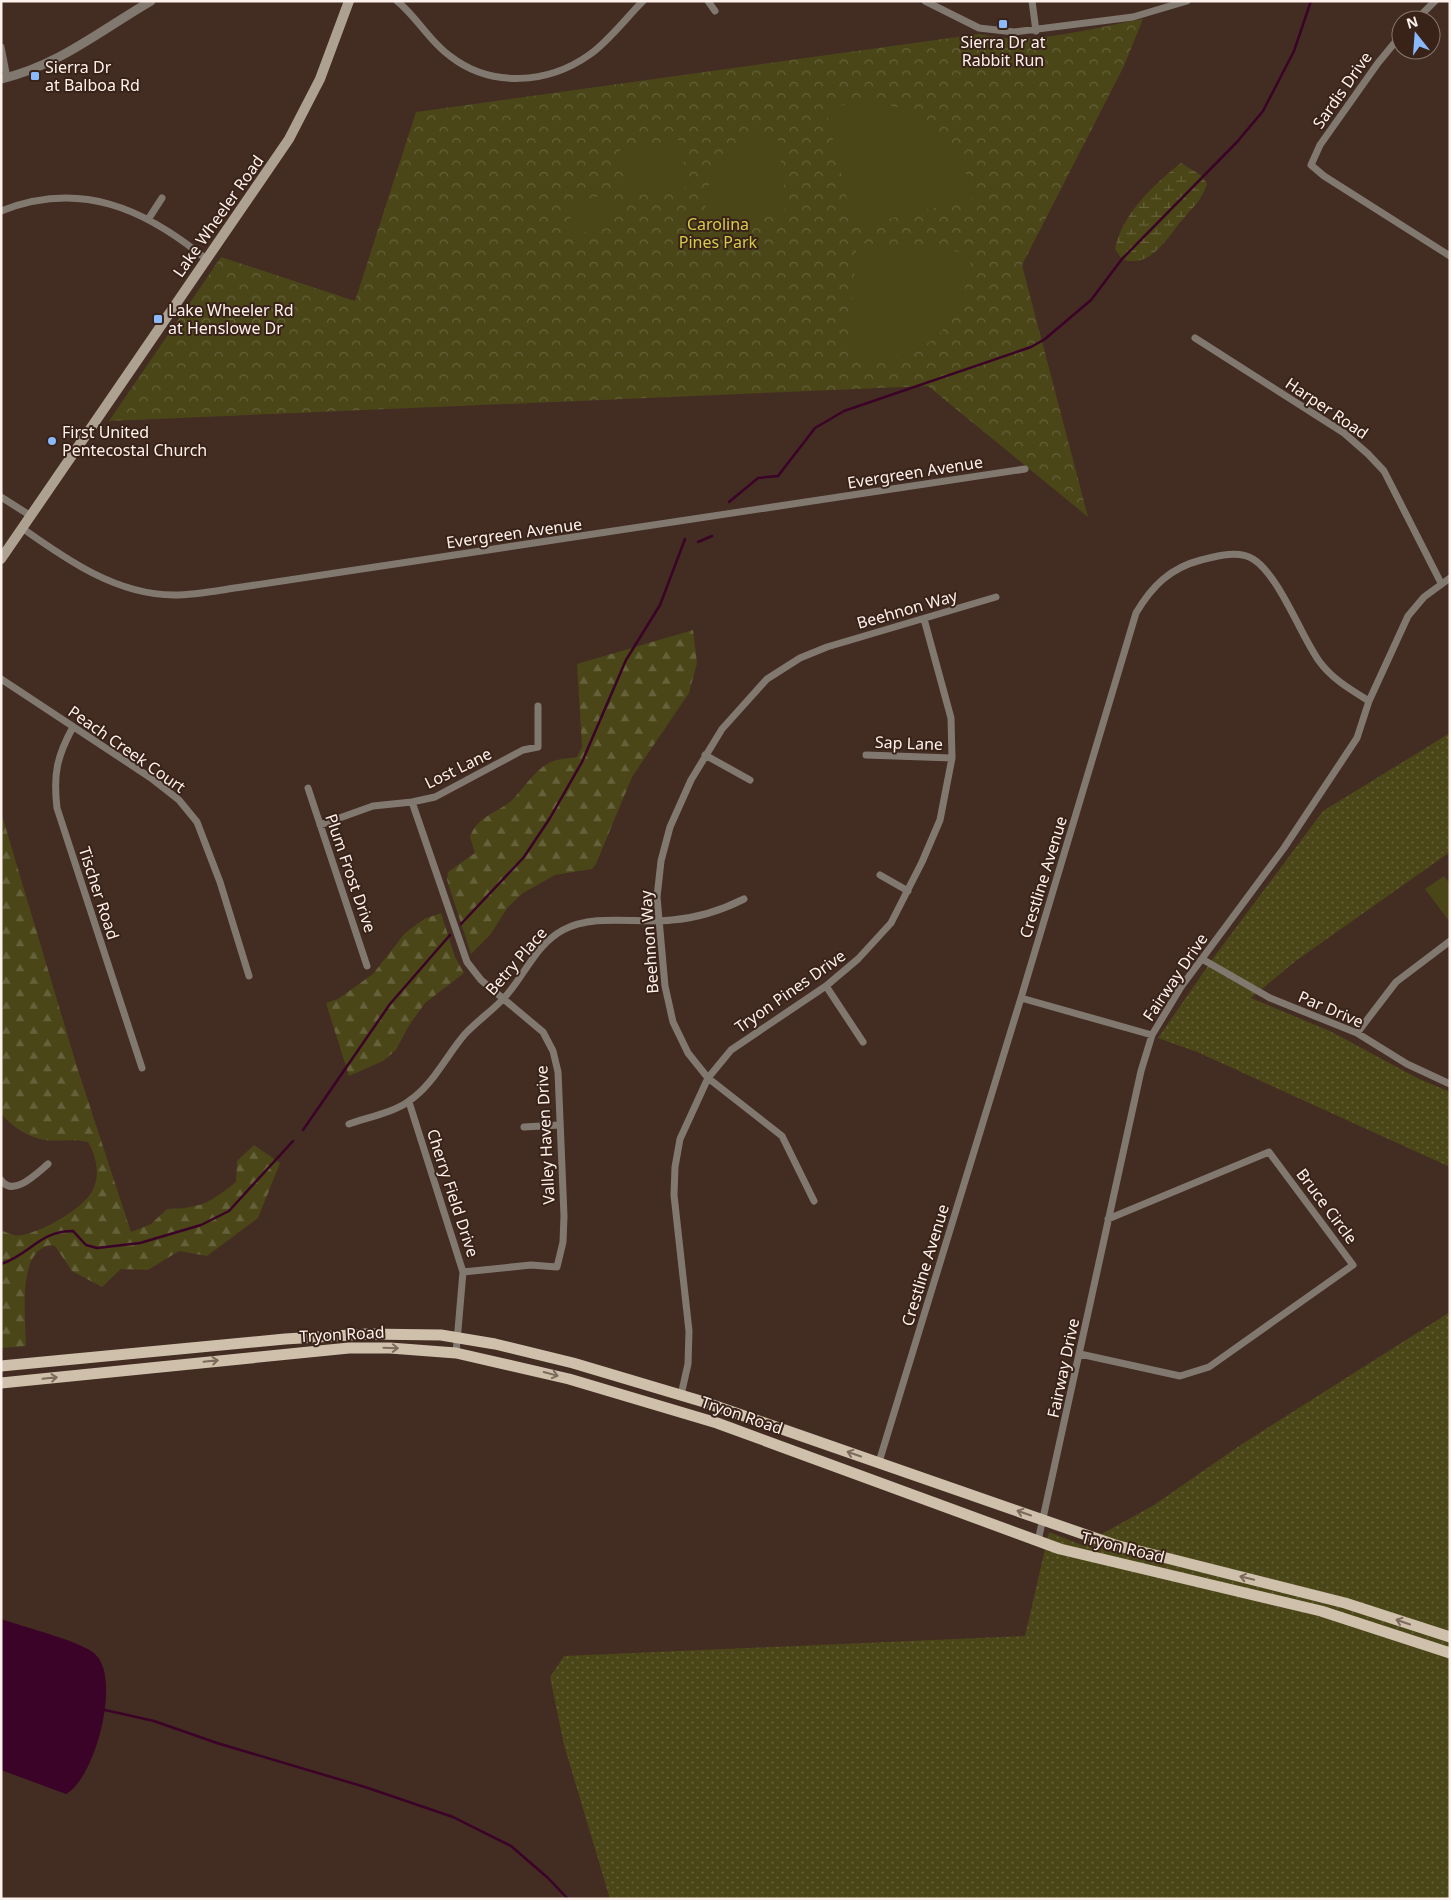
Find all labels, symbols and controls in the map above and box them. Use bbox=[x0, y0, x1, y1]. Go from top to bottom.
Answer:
north arrow bbox=[1391, 10, 1441, 60]
text: N bbox=[1404, 11, 1420, 33]
marker: Sierra Dr at Rabbit Run bbox=[997, 18, 1009, 30]
place label: Sierra Dr at Rabbit Run bbox=[960, 31, 1046, 71]
street label: Sardis Drive bbox=[1307, 47, 1377, 133]
place label: Sierra Dr at Balboa Rd bbox=[45, 56, 140, 96]
marker: Sierra Dr at Balboa Rd bbox=[29, 70, 41, 82]
street label: Lake Wheeler Road bbox=[168, 151, 268, 281]
park label: Carolina Pines Park bbox=[679, 213, 758, 253]
place label: Lake Wheeler Rd at Henslowe Dr bbox=[168, 299, 294, 339]
marker: Lake Wheeler Rd at Henslowe Dr bbox=[152, 313, 164, 325]
street label: Harper Road bbox=[1281, 372, 1373, 444]
place label: First United Pentecostal Church bbox=[62, 421, 207, 461]
marker: First United Pentecostal Church bbox=[46, 435, 58, 447]
street label: Evergreen Avenue bbox=[846, 450, 984, 494]
street label: Evergreen Avenue bbox=[445, 513, 583, 553]
street label: Beehnon Way bbox=[854, 584, 961, 634]
street label: Peach Creek Court bbox=[64, 700, 190, 798]
street label: Sap Lane bbox=[875, 731, 943, 755]
street label: Lost Lane bbox=[421, 742, 495, 794]
street label: Plum Frost Drive bbox=[320, 811, 382, 935]
street label: Crestline Avenue bbox=[1014, 813, 1072, 941]
street label: Tischer Road bbox=[74, 844, 124, 942]
street label: Beehnon Way bbox=[634, 889, 664, 994]
street label: Betry Place bbox=[480, 922, 552, 1000]
street label: Fairway Drive bbox=[1138, 929, 1212, 1025]
street label: Tryon Pines Drive bbox=[730, 945, 850, 1037]
street label: Par Drive bbox=[1295, 985, 1367, 1033]
street label: Valley Haven Drive bbox=[530, 1065, 560, 1205]
street label: Cherry Field Drive bbox=[422, 1126, 484, 1260]
street label: Bruce Circle bbox=[1291, 1164, 1363, 1248]
street label: Crestline Avenue bbox=[896, 1201, 954, 1329]
street label: Fairway Drive bbox=[1042, 1316, 1084, 1420]
street label: Tryon Road bbox=[299, 1321, 385, 1347]
one-way arrow bbox=[382, 1343, 398, 1352]
one-way arrow bbox=[203, 1356, 219, 1366]
one-way arrow bbox=[542, 1370, 558, 1379]
one-way arrow bbox=[41, 1373, 57, 1383]
street label: Tryon Road bbox=[698, 1391, 786, 1439]
one-way arrow bbox=[847, 1448, 863, 1458]
one-way arrow bbox=[1017, 1508, 1032, 1517]
street label: Tryon Road bbox=[1079, 1526, 1167, 1568]
one-way arrow bbox=[1240, 1573, 1256, 1582]
one-way arrow bbox=[1396, 1617, 1412, 1626]

